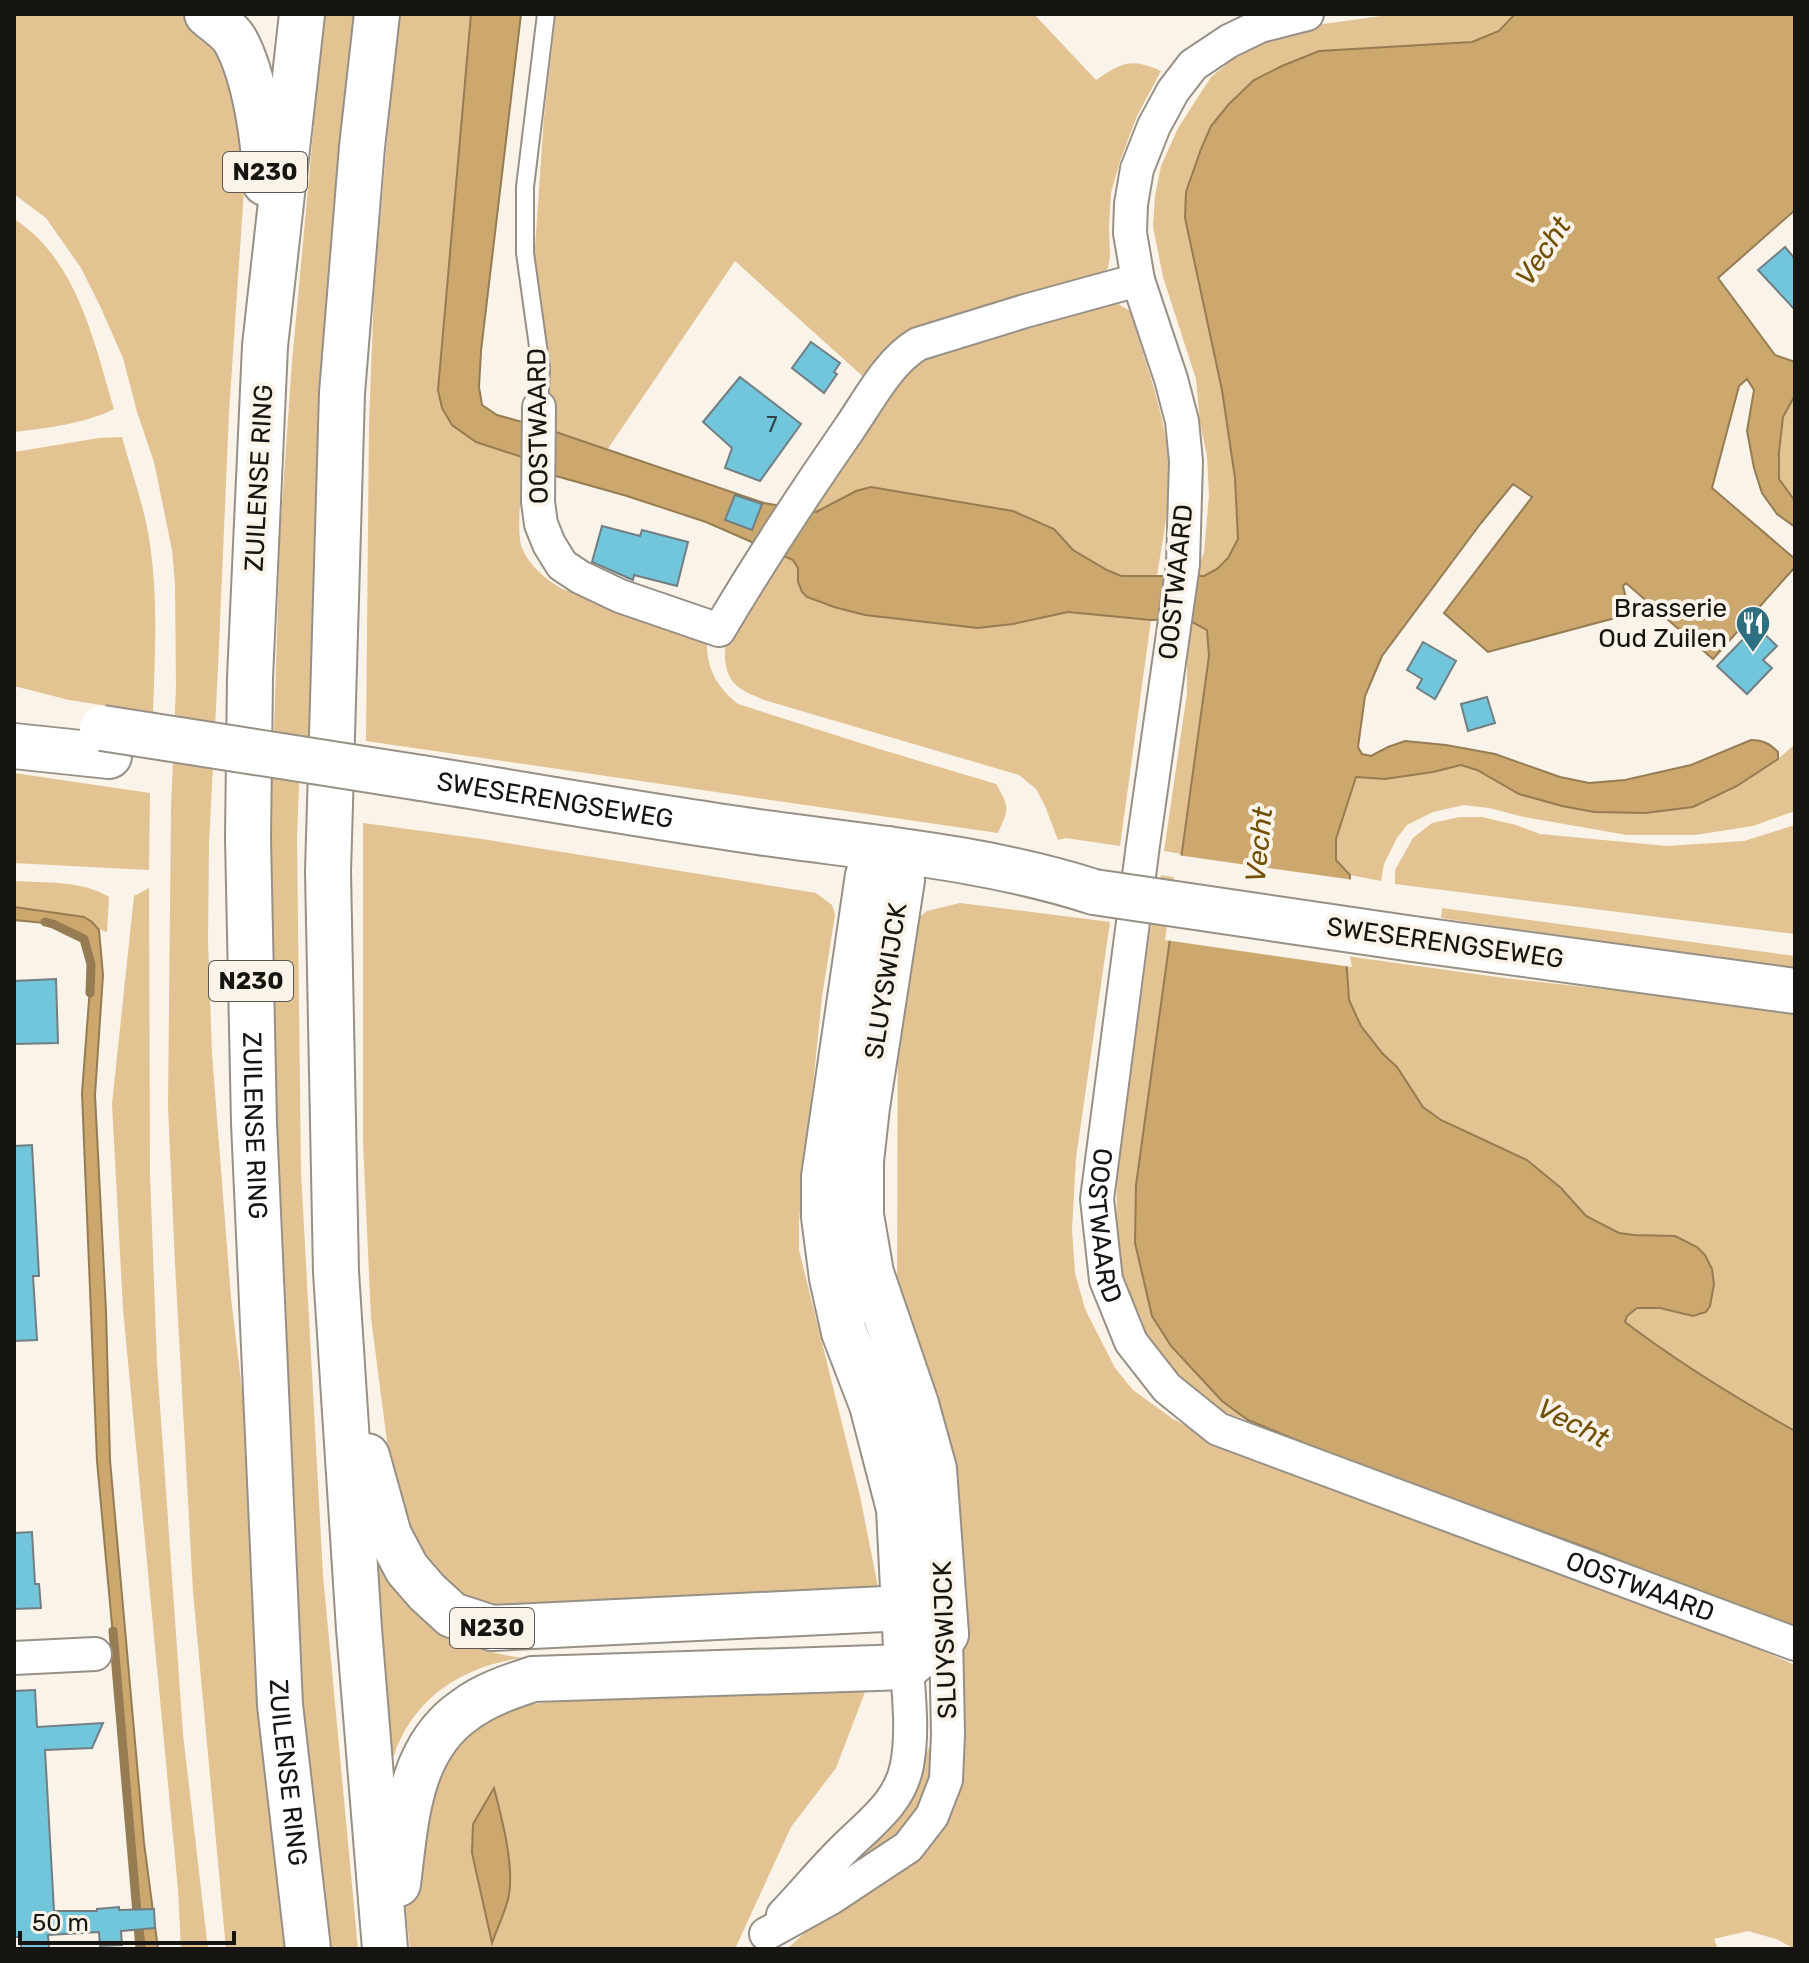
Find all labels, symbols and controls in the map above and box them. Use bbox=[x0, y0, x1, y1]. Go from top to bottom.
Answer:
road number: N230 bbox=[223, 152, 307, 192]
water label: Vecht bbox=[1508, 209, 1579, 292]
street label: OOSTWAARD bbox=[521, 348, 555, 504]
street label: ZUILENSE RING bbox=[239, 384, 279, 572]
house number: 7 bbox=[766, 411, 778, 438]
street label: OOSTWAARD bbox=[1152, 503, 1200, 661]
place label: Brasserie Oud Zuilen bbox=[1598, 593, 1727, 654]
restaurant icon: Brasserie Oud Zuilen bbox=[1734, 604, 1772, 654]
street label: SWESERENGSEWEG bbox=[435, 765, 676, 835]
water label: Vecht bbox=[1239, 804, 1279, 884]
street label: SLUYSWIJCK bbox=[858, 900, 914, 1061]
street label: SWESERENGSEWEG bbox=[1324, 911, 1566, 975]
road number: N230 bbox=[209, 961, 293, 1001]
street label: ZUILENSE RING bbox=[237, 1031, 274, 1220]
street label: OOSTWAARD bbox=[1082, 1146, 1129, 1308]
water label: Vecht bbox=[1532, 1391, 1615, 1455]
street label: OOSTWAARD bbox=[1562, 1545, 1719, 1628]
street label: SLUYSWIJCK bbox=[927, 1560, 963, 1720]
road number: N230 bbox=[450, 1608, 534, 1648]
street label: ZUILENSE RING bbox=[263, 1678, 314, 1868]
scale bar bbox=[20, 1895, 234, 1945]
text: 50 m bbox=[32, 1909, 89, 1937]

